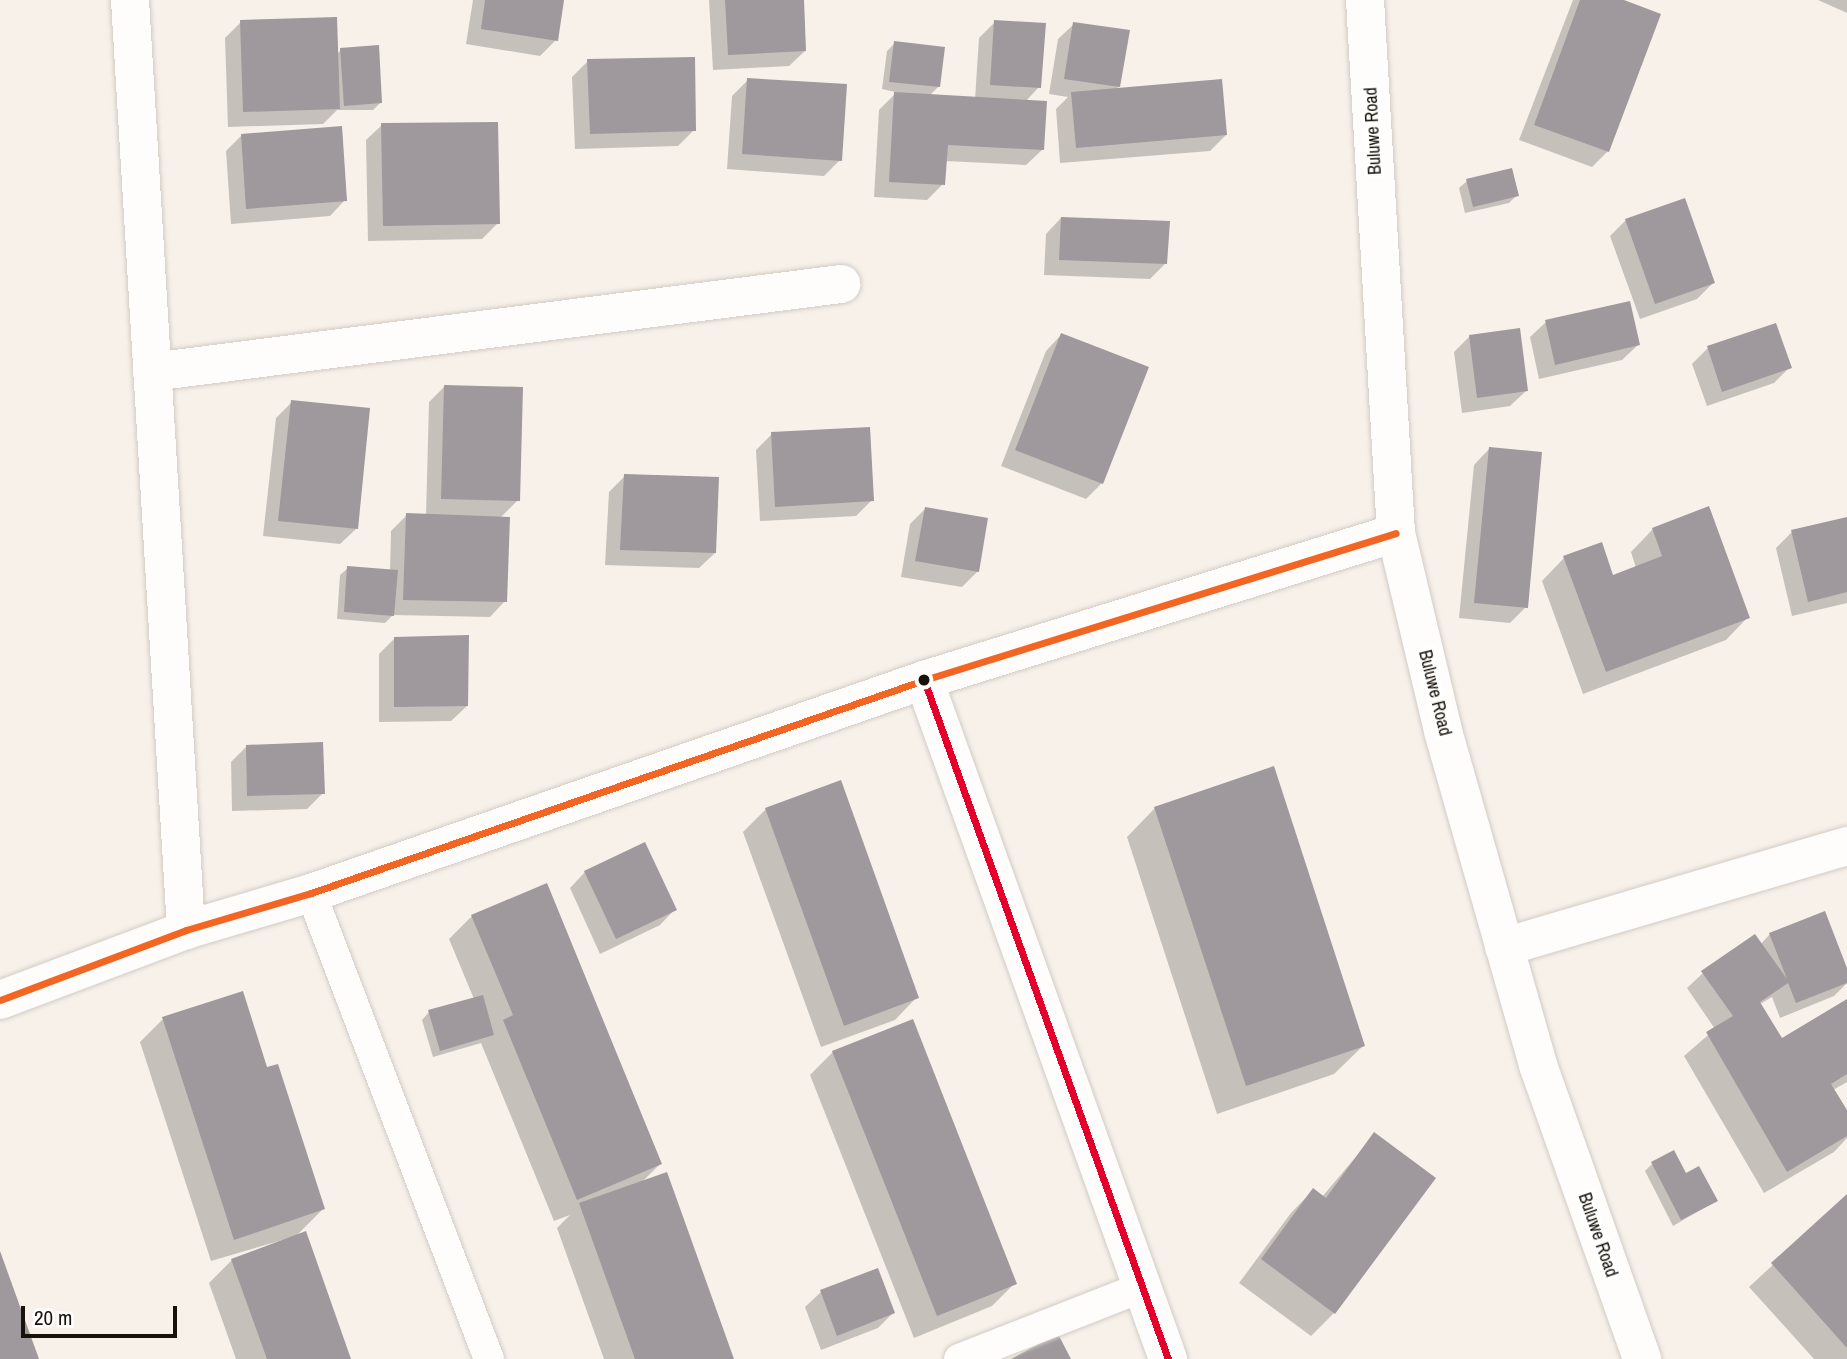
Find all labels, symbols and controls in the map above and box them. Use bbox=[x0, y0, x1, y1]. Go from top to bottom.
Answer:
street label: Buluwe Road bbox=[1360, 87, 1386, 175]
street label: Buluwe Road bbox=[1414, 648, 1456, 738]
unlabelled marker bbox=[917, 673, 931, 687]
street label: Buluwe Road bbox=[1573, 1190, 1623, 1280]
scale bar bbox=[24, 1292, 180, 1336]
text: 20 m bbox=[34, 1303, 72, 1332]

